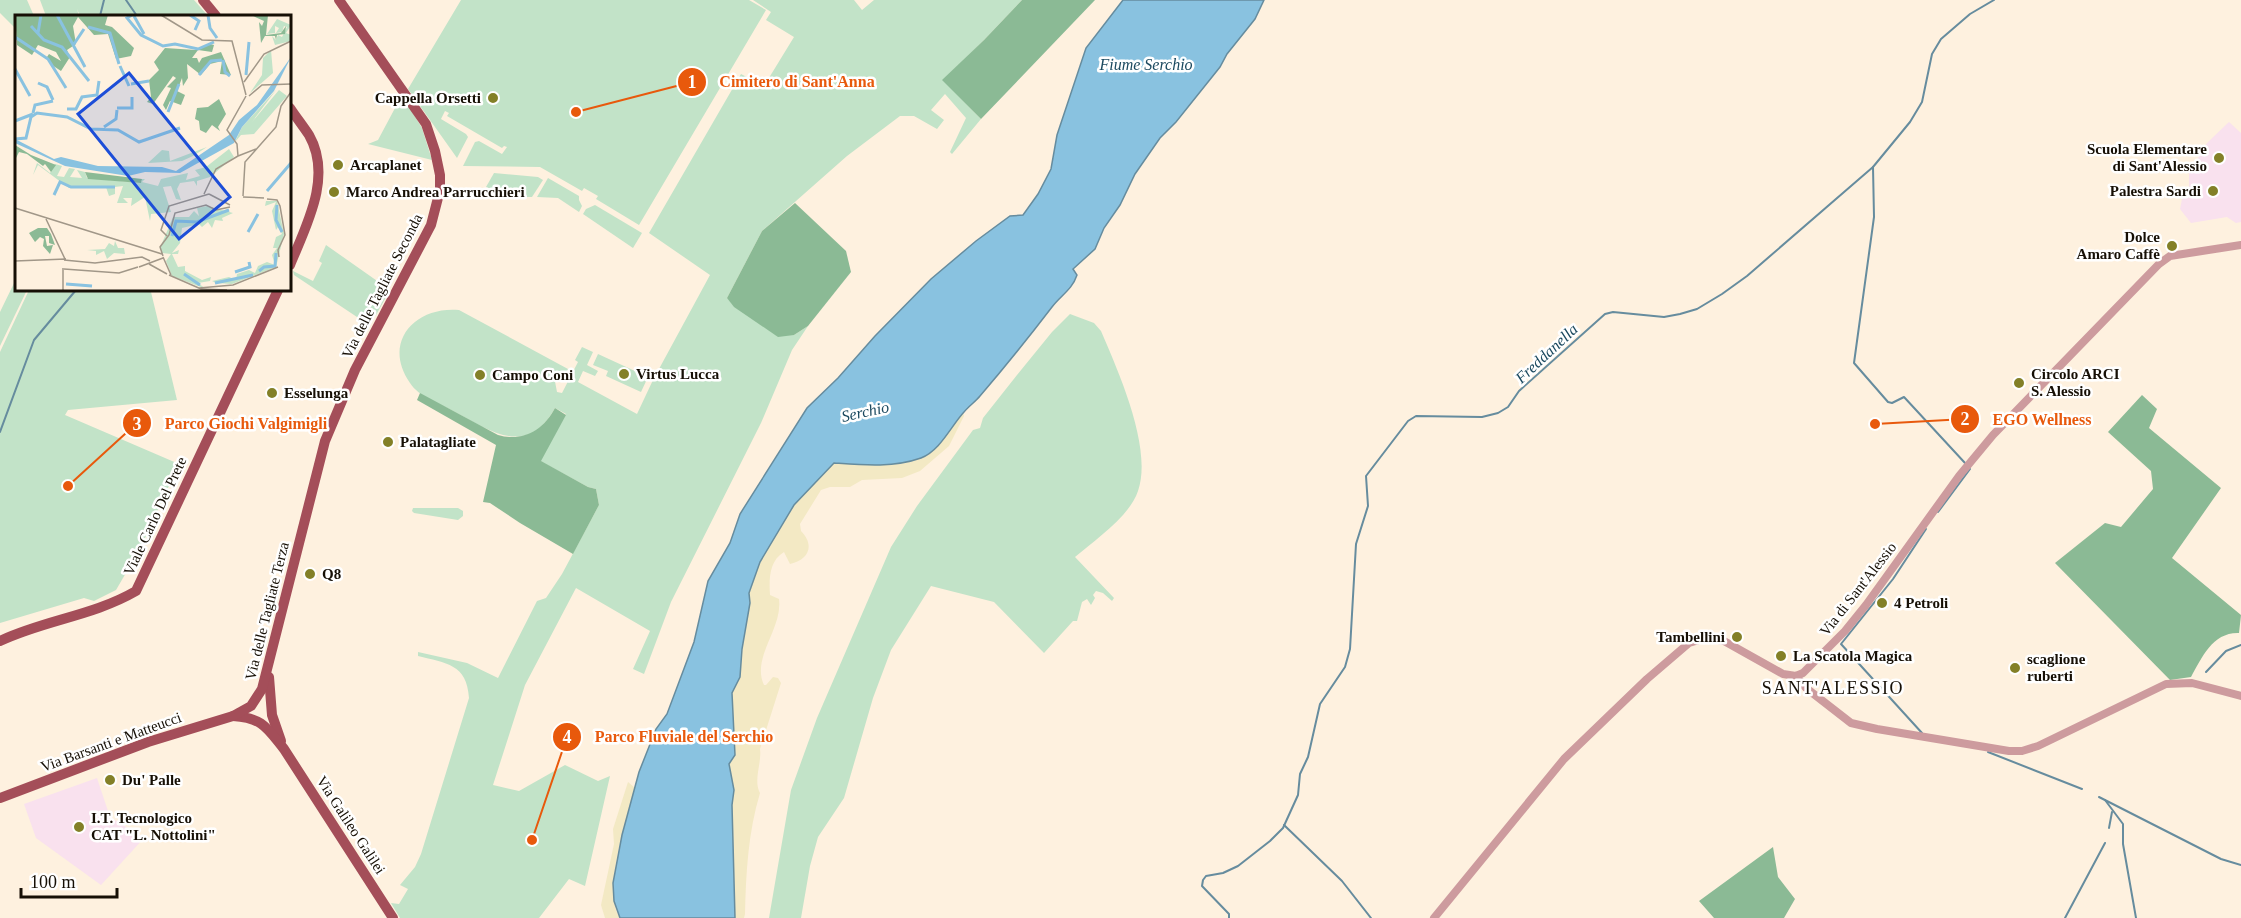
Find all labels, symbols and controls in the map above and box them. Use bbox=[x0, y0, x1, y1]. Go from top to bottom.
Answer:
inset map bbox=[15, 15, 291, 291]
water label: Fiume Serchio bbox=[1098, 56, 1193, 73]
callout: Cimitero di Sant'Anna bbox=[677, 65, 887, 99]
text: 1 bbox=[688, 72, 697, 92]
text: Cimitero di Sant'Anna bbox=[719, 73, 875, 90]
place label: Cappella Orsetti bbox=[375, 90, 481, 106]
marker: Cappella Orsetti bbox=[486, 91, 500, 105]
place label: Scuola Elementare di Sant'Alessio bbox=[2087, 141, 2207, 174]
marker: Scuola Elementare di Sant'Alessio bbox=[2212, 151, 2226, 165]
place label: Arcaplanet bbox=[350, 157, 421, 173]
marker: Arcaplanet bbox=[331, 158, 345, 172]
place label: Palestra Sardi bbox=[2110, 183, 2201, 199]
place label: Marco Andrea Parrucchieri bbox=[346, 184, 525, 200]
marker: Palestra Sardi bbox=[2206, 184, 2220, 198]
marker: Marco Andrea Parrucchieri bbox=[327, 185, 341, 199]
street label: Via delle Tagliate Seconda bbox=[339, 211, 426, 361]
place label: Dolce Amaro Caffè bbox=[2077, 229, 2160, 262]
marker: Dolce Amaro Caffè bbox=[2165, 239, 2179, 253]
water label: Freddanella bbox=[1511, 320, 1581, 387]
place label: Virtus Lucca bbox=[636, 366, 720, 382]
place label: Circolo ARCI S. Alessio bbox=[2031, 366, 2120, 399]
place label: Campo Coni bbox=[492, 367, 573, 383]
marker: Virtus Lucca bbox=[617, 367, 631, 381]
marker: Campo Coni bbox=[473, 368, 487, 382]
marker: Circolo ARCI S. Alessio bbox=[2012, 376, 2026, 390]
place label: Esselunga bbox=[284, 385, 349, 401]
marker: Esselunga bbox=[265, 386, 279, 400]
water label: Serchio bbox=[840, 398, 890, 425]
callout: EGO Wellness bbox=[1950, 402, 2103, 436]
callout: Parco Giochi Valgimigli bbox=[122, 406, 339, 440]
text: 2 bbox=[1961, 409, 1970, 429]
text: EGO Wellness bbox=[1993, 411, 2091, 428]
text: 3 bbox=[133, 414, 142, 434]
text: Parco Giochi Valgimigli bbox=[165, 415, 328, 433]
place label: Palatagliate bbox=[400, 434, 476, 450]
marker: Palatagliate bbox=[381, 435, 395, 449]
street label: Viale Carlo Del Prete bbox=[121, 454, 190, 578]
street label: Via di Sant'Alessio bbox=[1817, 539, 1899, 639]
street label: Via delle Tagliate Terza bbox=[242, 540, 292, 682]
place label: Q8 bbox=[322, 566, 341, 582]
marker: Q8 bbox=[303, 567, 317, 581]
place label: 4 Petroli bbox=[1894, 595, 1948, 611]
marker: 4 Petroli bbox=[1875, 596, 1889, 610]
place label: Tambellini bbox=[1656, 629, 1725, 645]
marker: Tambellini bbox=[1730, 630, 1744, 644]
place label: La Scatola Magica bbox=[1793, 648, 1913, 664]
marker: La Scatola Magica bbox=[1774, 649, 1788, 663]
place label: scaglione ruberti bbox=[2027, 651, 2086, 684]
marker: scaglione ruberti bbox=[2008, 661, 2022, 675]
district label: SANT'ALESSIO bbox=[1762, 678, 1904, 698]
street label: Via Barsanti e Matteucci bbox=[38, 709, 184, 775]
callout: Parco Fluviale del Serchio bbox=[552, 720, 785, 754]
text: 4 bbox=[563, 727, 572, 747]
text: Parco Fluviale del Serchio bbox=[595, 728, 773, 745]
place label: Du' Palle bbox=[122, 772, 181, 788]
marker: Du' Palle bbox=[103, 773, 117, 787]
street label: Via Galileo Galilei bbox=[313, 773, 389, 877]
place label: I.T. Tecnologico CAT "L. Nottolini" bbox=[91, 810, 216, 843]
marker: I.T. Tecnologico CAT "L. Nottolini" bbox=[72, 820, 86, 834]
scale bar bbox=[21, 861, 117, 899]
text: 100 m bbox=[30, 872, 76, 892]

